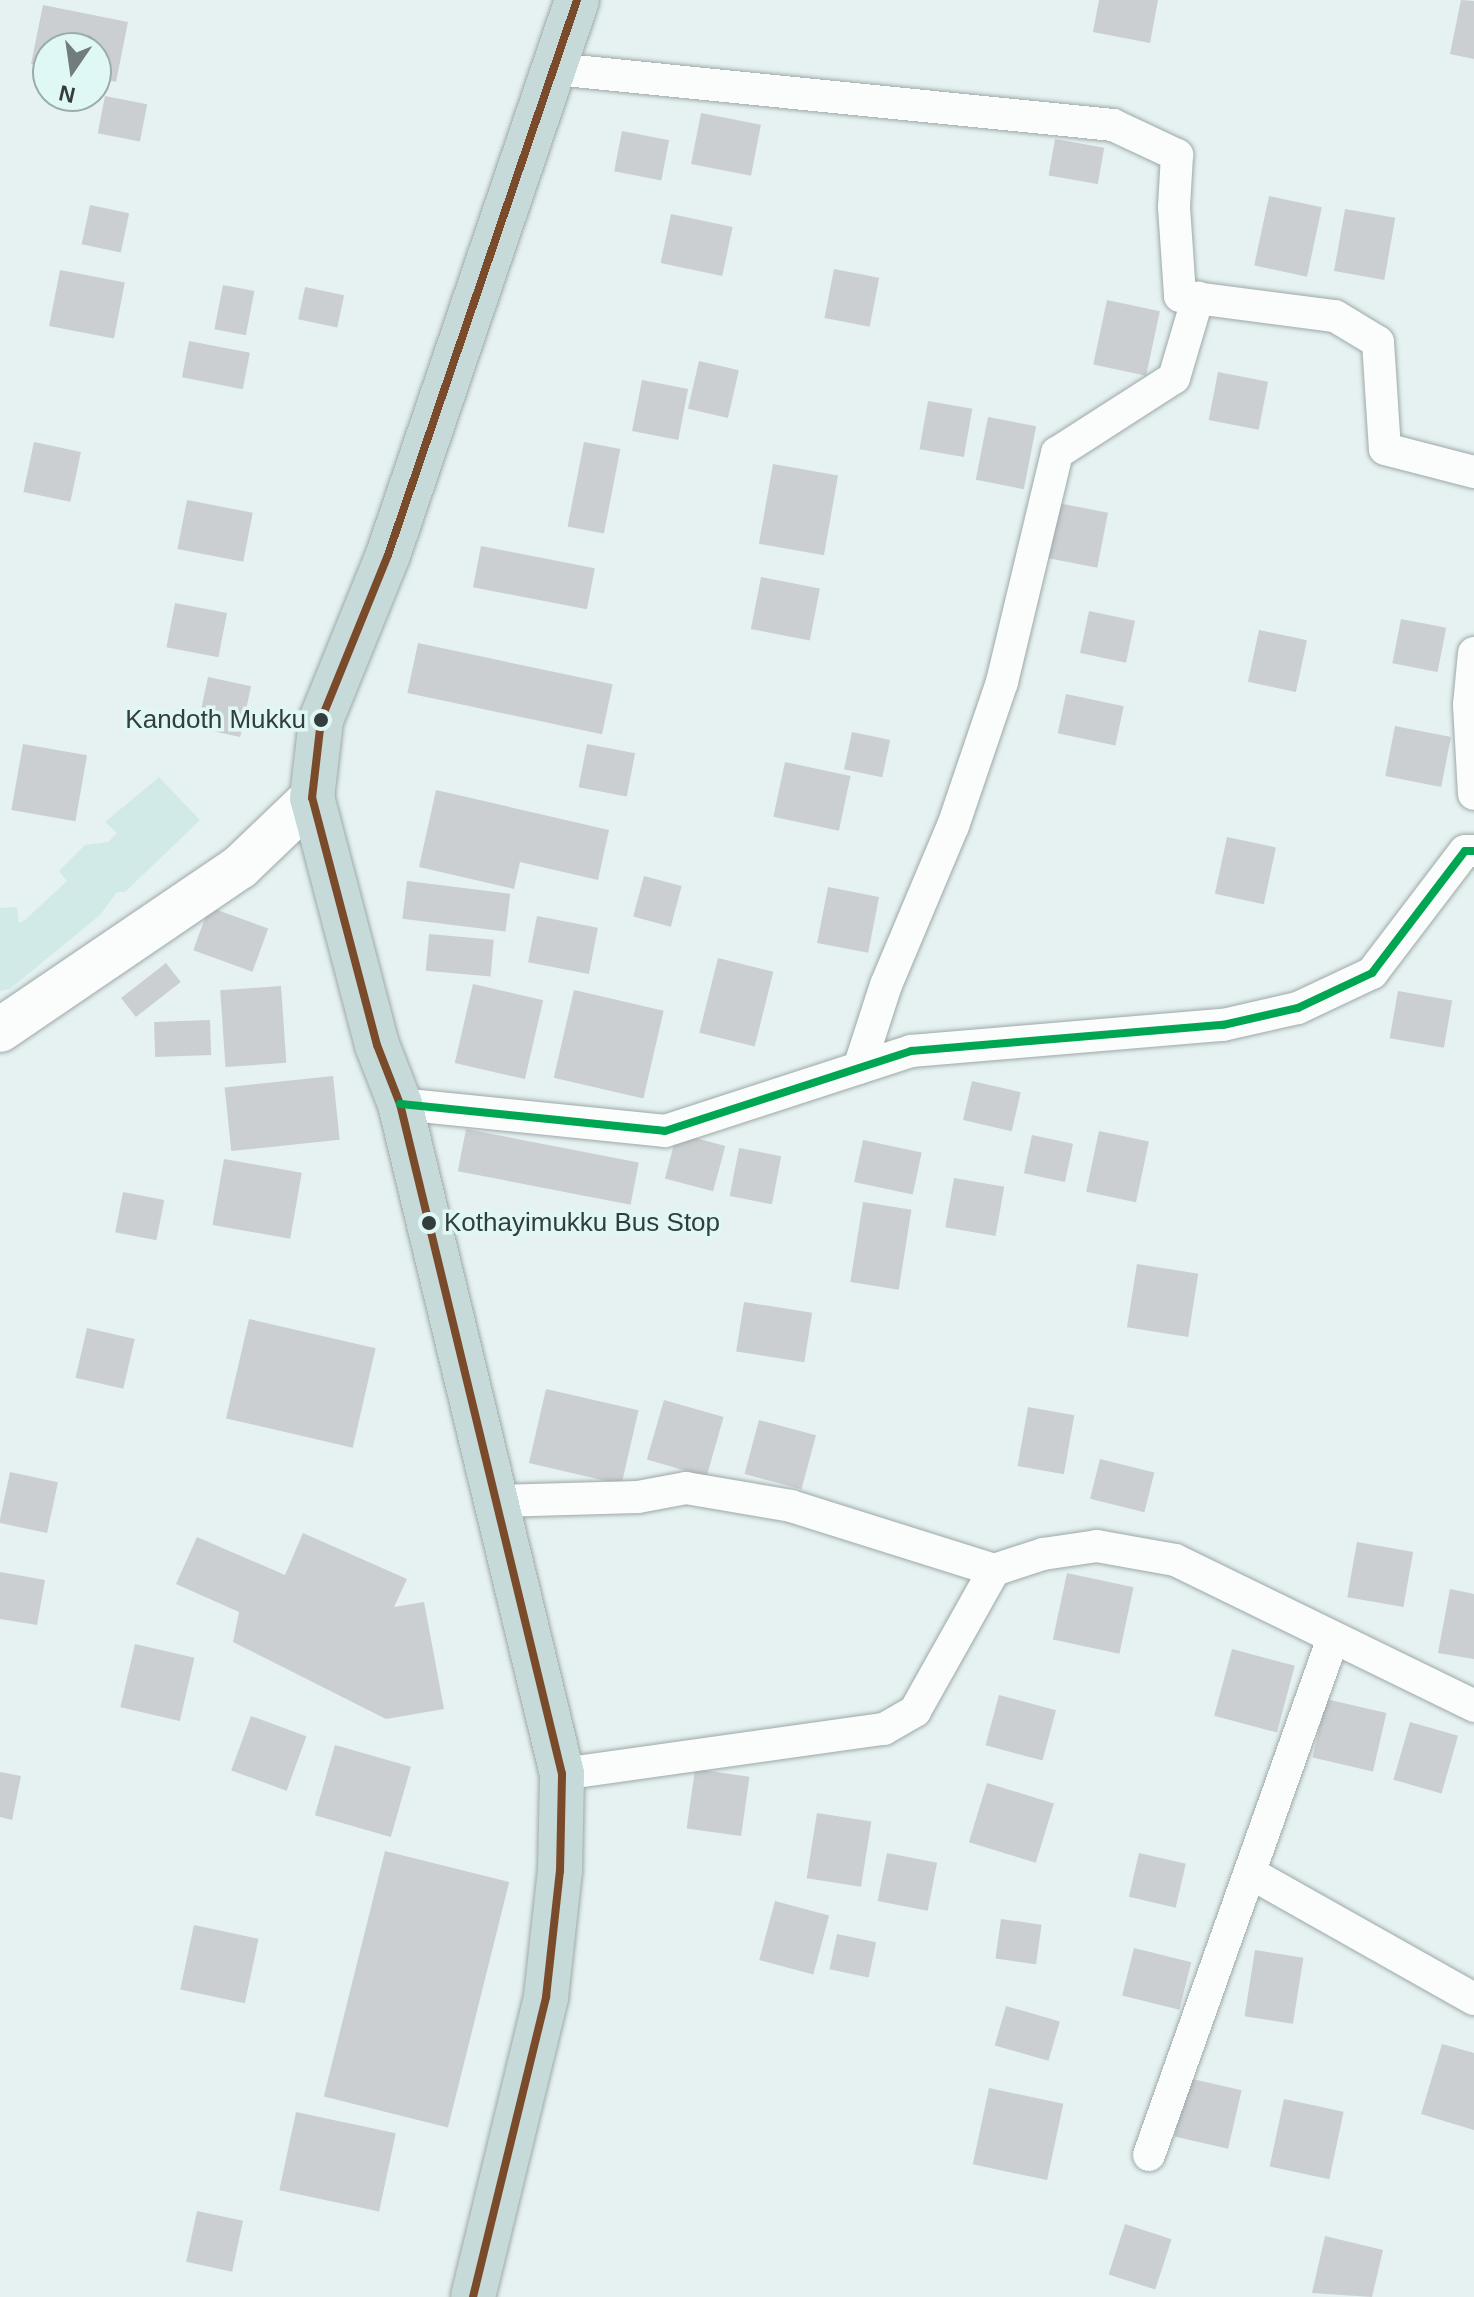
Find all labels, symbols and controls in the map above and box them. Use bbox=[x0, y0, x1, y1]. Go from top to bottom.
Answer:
north arrow bbox=[32, 32, 112, 112]
text: N bbox=[56, 80, 77, 108]
place label: Kandoth Mukku bbox=[125, 704, 306, 736]
marker: Kandoth Mukku bbox=[313, 712, 329, 728]
place label: Kothayimukku Bus Stop bbox=[444, 1207, 720, 1239]
marker: Kothayimukku Bus Stop bbox=[421, 1215, 437, 1231]

